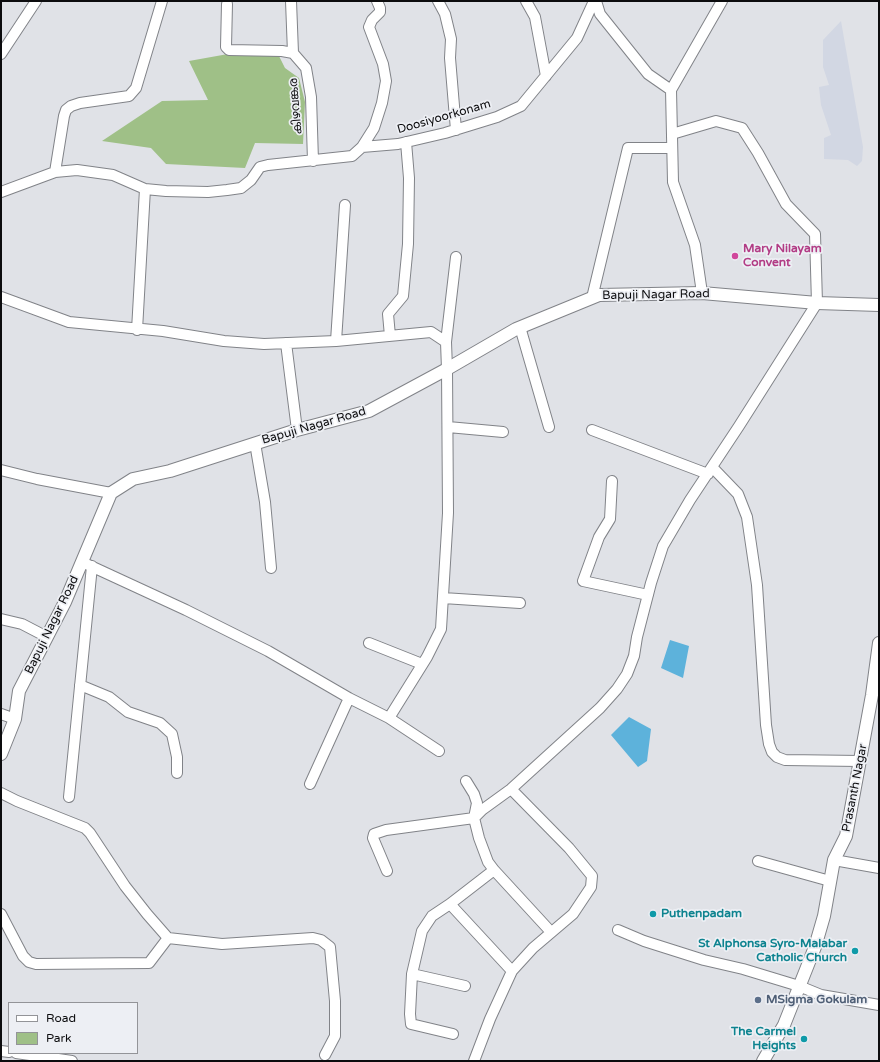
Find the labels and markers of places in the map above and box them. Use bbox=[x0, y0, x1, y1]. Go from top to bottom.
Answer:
place label: Mary Nilayam Convent bbox=[743, 242, 822, 270]
marker: Mary Nilayam Convent bbox=[730, 251, 740, 261]
place label: Puthenpadam bbox=[661, 907, 742, 921]
marker: Puthenpadam bbox=[648, 909, 658, 919]
place label: St Alphonsa Syro-Malabar Catholic Church bbox=[698, 937, 847, 965]
marker: St Alphonsa Syro-Malabar Catholic Church bbox=[850, 946, 860, 956]
place label: MSigma Gokulam bbox=[766, 993, 867, 1007]
marker: MSigma Gokulam bbox=[753, 995, 763, 1005]
place label: The Carmel Heights bbox=[731, 1025, 796, 1053]
marker: The Carmel Heights bbox=[799, 1034, 809, 1044]

